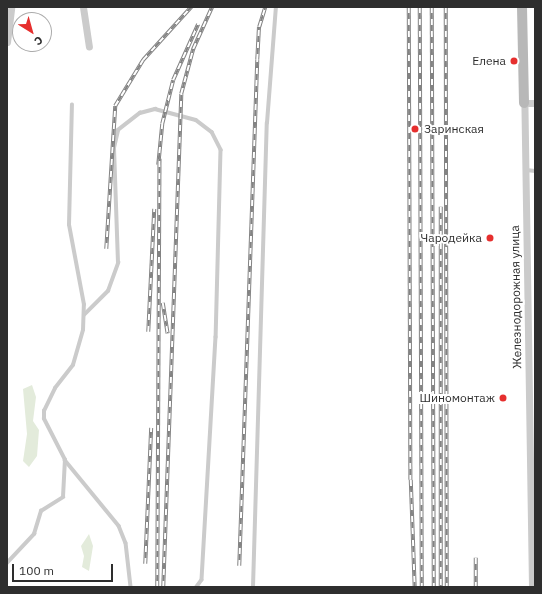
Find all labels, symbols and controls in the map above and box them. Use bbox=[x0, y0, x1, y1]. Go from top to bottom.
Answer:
north arrow bbox=[12, 12, 52, 52]
text: С bbox=[32, 33, 46, 49]
place label: Елена bbox=[472, 54, 506, 68]
marker: Елена bbox=[509, 56, 519, 66]
place label: Заринская bbox=[424, 122, 484, 136]
marker: Заринская bbox=[409, 123, 421, 135]
street label: Железнодорожная улица bbox=[508, 225, 524, 369]
place label: Чародейка bbox=[421, 231, 482, 245]
marker: Чародейка bbox=[485, 233, 495, 243]
place label: Шиномонтаж bbox=[419, 391, 495, 405]
marker: Шиномонтаж bbox=[498, 393, 508, 403]
scale bar bbox=[14, 556, 115, 582]
text: 100 m bbox=[19, 563, 54, 578]

